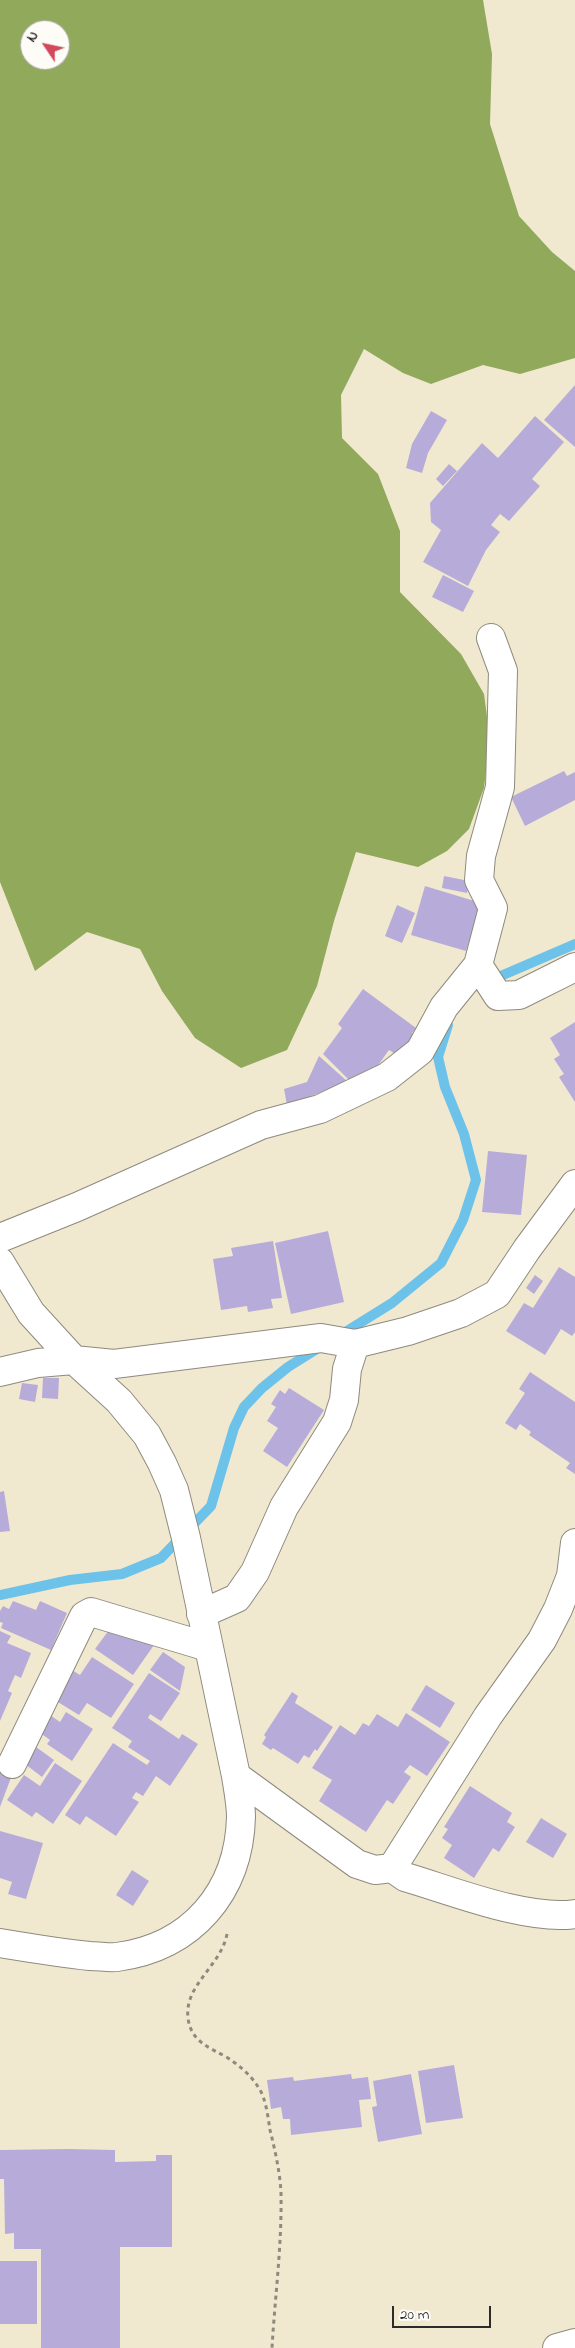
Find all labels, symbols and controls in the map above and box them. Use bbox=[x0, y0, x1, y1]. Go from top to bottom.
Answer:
north arrow bbox=[20, 20, 70, 70]
text: N bbox=[22, 27, 44, 47]
scale bar bbox=[395, 2296, 494, 2328]
text: 20 m bbox=[400, 2304, 429, 2326]

